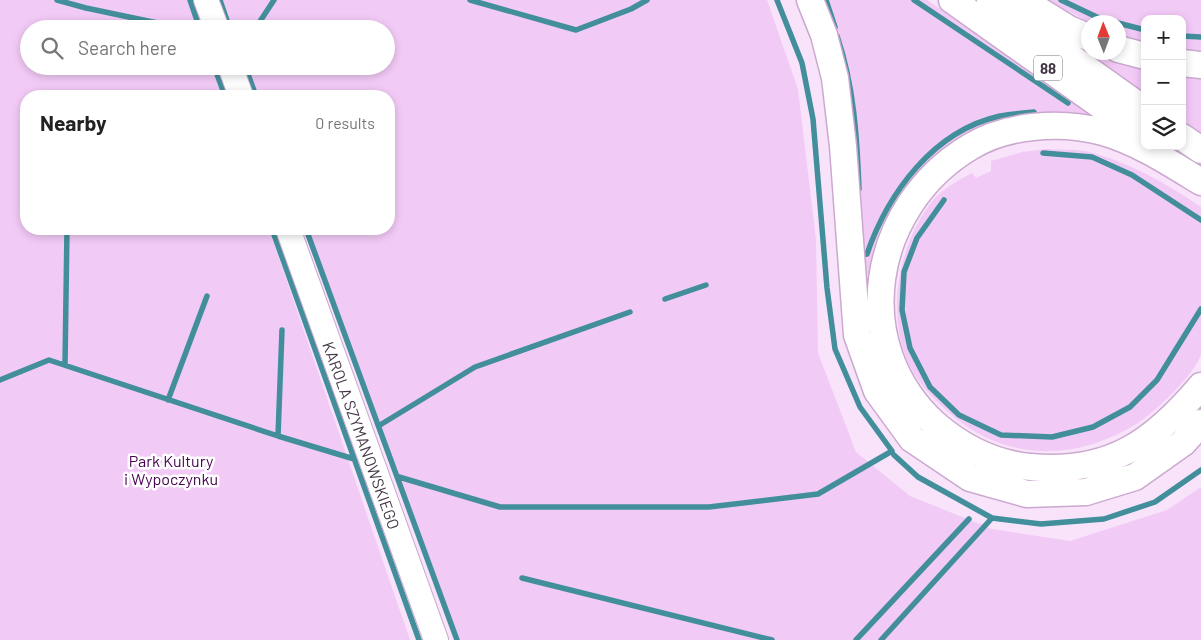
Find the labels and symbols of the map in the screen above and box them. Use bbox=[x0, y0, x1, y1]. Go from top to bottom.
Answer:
north arrow bbox=[1081, 15, 1126, 60]
road number: 88 bbox=[1034, 56, 1062, 80]
street label: KAROLA SZYMANOWSKIEGO bbox=[320, 339, 405, 531]
park label: Park Kultury i Wypoczynku bbox=[124, 451, 218, 488]

